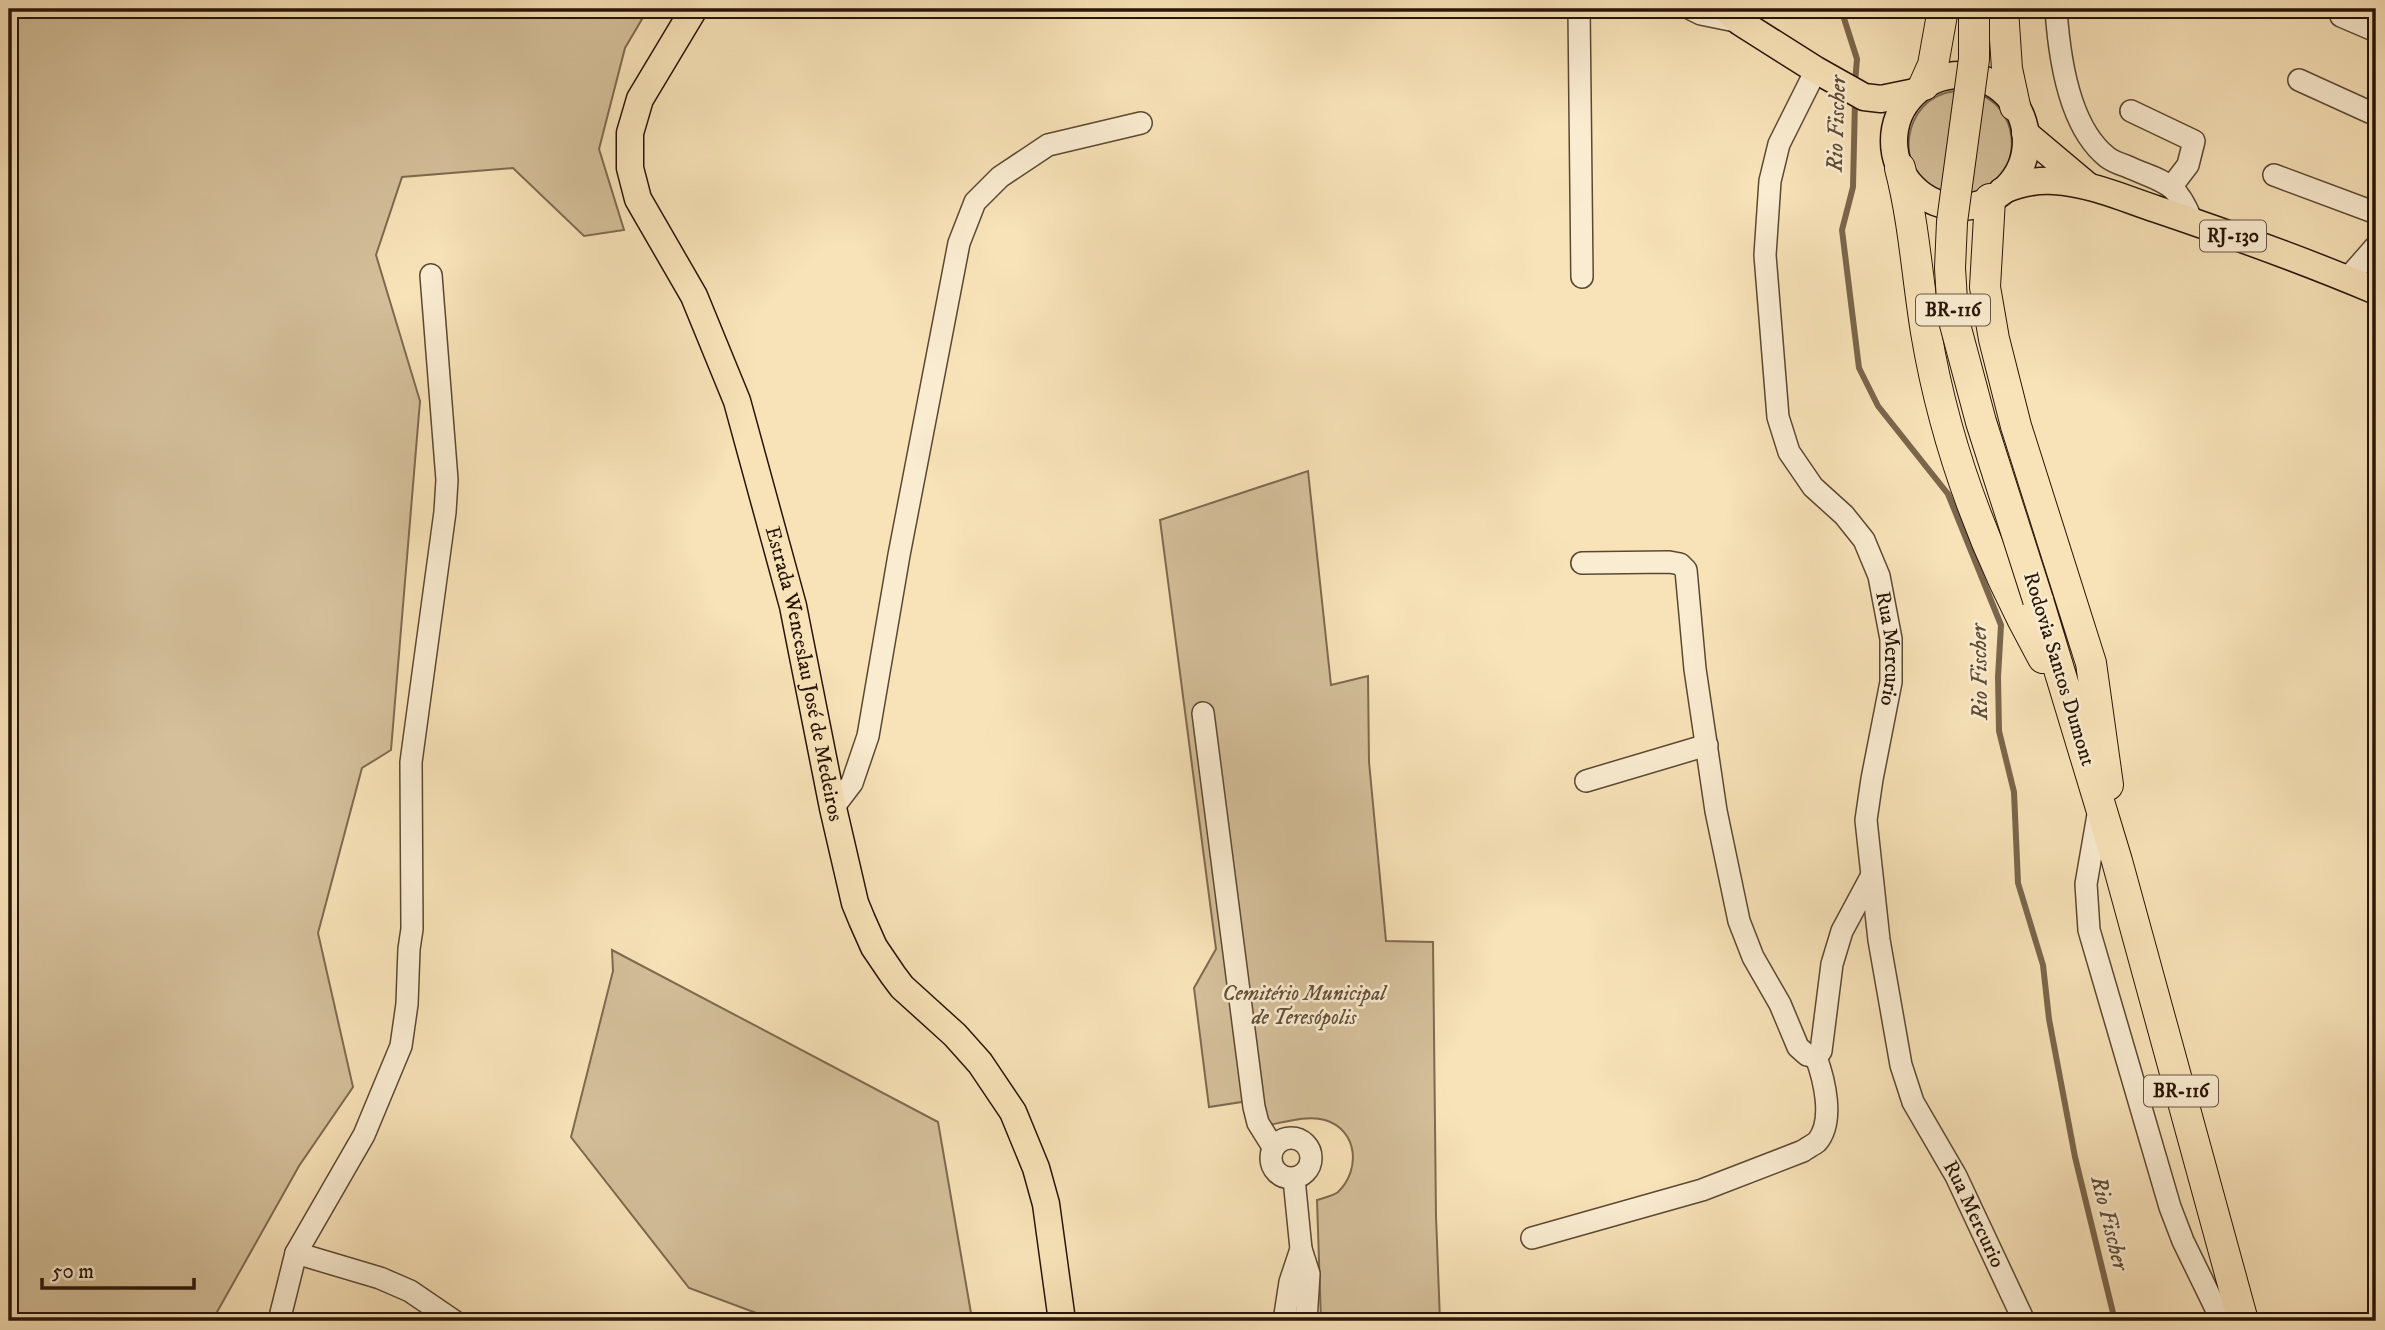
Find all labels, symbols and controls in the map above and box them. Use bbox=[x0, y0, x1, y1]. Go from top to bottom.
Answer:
water label: Rio Fischer bbox=[1821, 74, 1853, 174]
road number: RJ-130 bbox=[2200, 220, 2266, 252]
road number: BR-116 bbox=[1916, 294, 1990, 326]
street label: Estrada Wenceslau José de Medeiros bbox=[759, 523, 849, 824]
street label: Rodovia Santos Dumont bbox=[2017, 569, 2101, 769]
street label: Rua Mercurio bbox=[1869, 589, 1905, 708]
water label: Rio Fischer bbox=[1965, 622, 1995, 721]
park label: Cemitério Municipal de Teresópolis bbox=[1222, 981, 1388, 1031]
road number: BR-116 bbox=[2144, 1076, 2218, 1106]
street label: Rua Mercurio bbox=[1937, 1156, 2010, 1272]
water label: Rio Fischer bbox=[2083, 1172, 2135, 1275]
scale bar bbox=[42, 1246, 194, 1290]
text: 50 m bbox=[52, 1259, 94, 1285]

